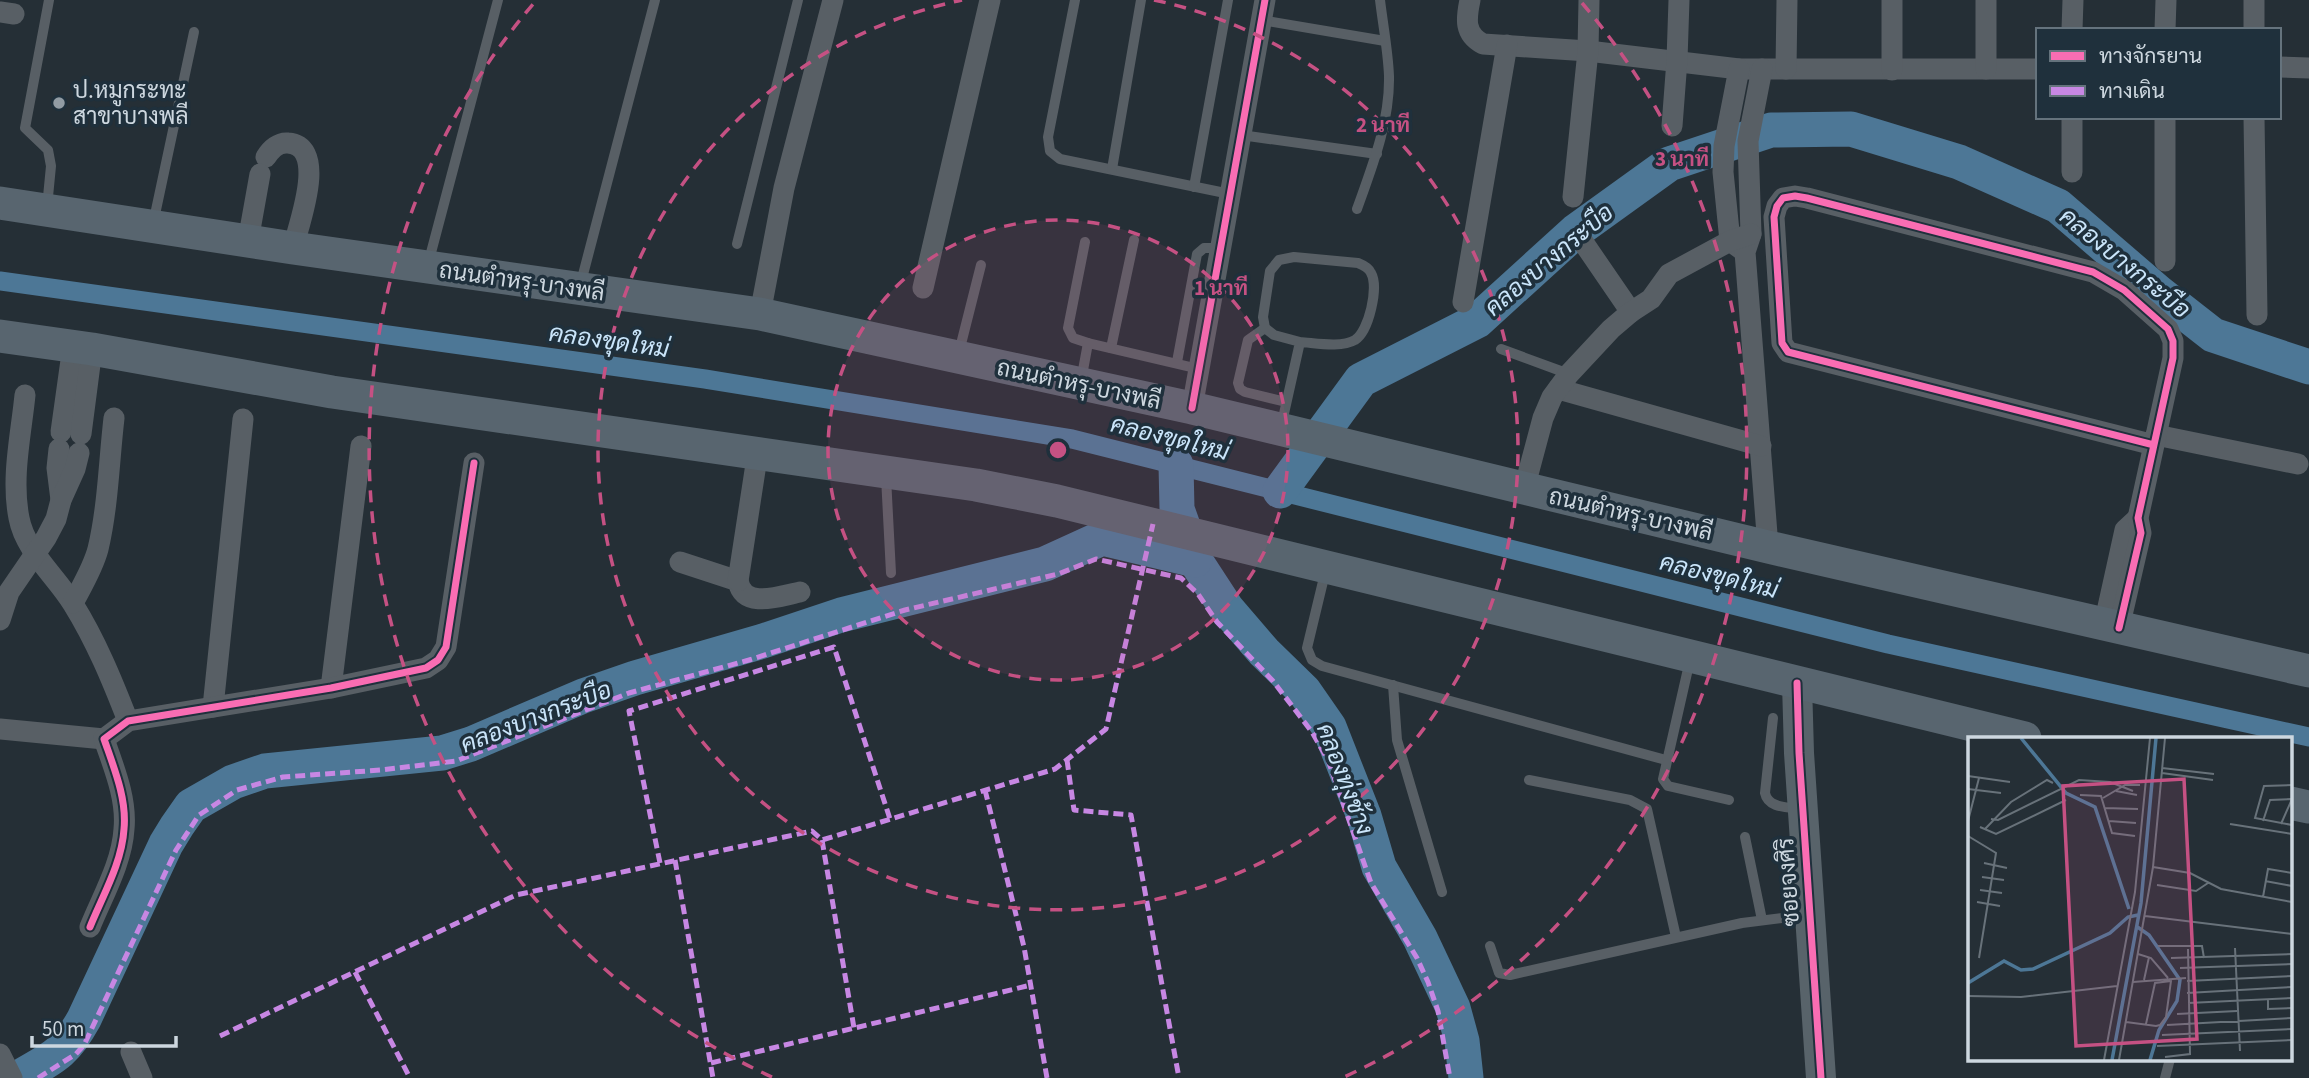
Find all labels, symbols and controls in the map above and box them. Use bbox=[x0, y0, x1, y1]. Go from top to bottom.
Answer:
legend bbox=[2036, 28, 2281, 119]
text: ทางจักรยาน bbox=[2099, 41, 2202, 71]
place label: ป.หมูกระทะ สาขาบางพลี bbox=[73, 74, 189, 133]
text: ทางเดิน bbox=[2099, 76, 2165, 106]
marker: ป.หมูกระทะ สาขาบางพลี bbox=[51, 95, 67, 111]
text: 2 นาที bbox=[1356, 110, 1410, 140]
text: 3 นาที bbox=[1655, 144, 1709, 174]
water label: คลองบางกระบือ bbox=[1477, 196, 1622, 325]
water label: คลองบางกระบือ bbox=[2052, 200, 2198, 327]
street label: ถนนตำหรุ-บางพลี bbox=[437, 254, 607, 309]
text: 1 นาที bbox=[1194, 273, 1248, 303]
water label: คลองขุดใหม่ bbox=[547, 316, 672, 367]
street label: ถนนตำหรุ-บางพลี bbox=[994, 351, 1164, 418]
water label: คลองขุดใหม่ bbox=[1107, 407, 1234, 470]
centre of rings bbox=[1046, 438, 1070, 462]
street label: ถนนตำหรุ-บางพลี bbox=[1546, 480, 1716, 549]
water label: คลองขุดใหม่ bbox=[1656, 545, 1783, 608]
water label: คลองบางกระบือ bbox=[456, 673, 617, 762]
water label: คลองทุ่งช้าง bbox=[1307, 718, 1382, 840]
inset map bbox=[1968, 737, 2292, 1060]
street label: ซอยจงศิริ bbox=[1769, 836, 1808, 928]
scale bar bbox=[32, 1004, 175, 1048]
text: 50 m bbox=[42, 1014, 84, 1044]

